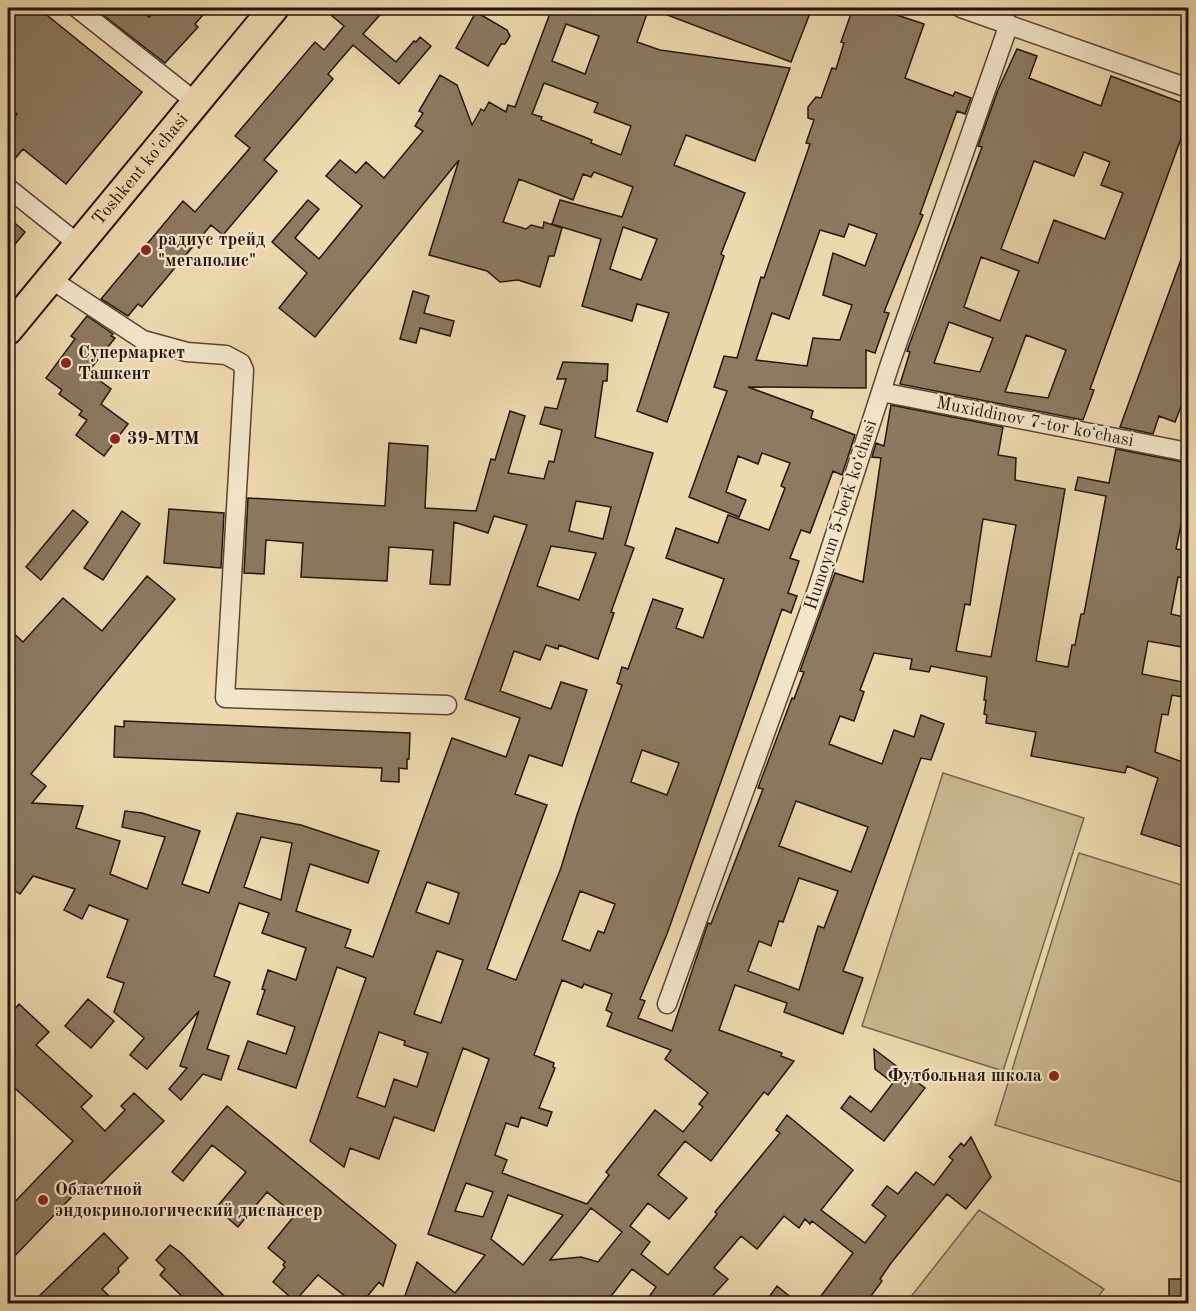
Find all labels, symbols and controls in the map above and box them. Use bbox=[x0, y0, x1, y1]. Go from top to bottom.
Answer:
street label: Toshkent ko'chasi bbox=[89, 110, 192, 229]
place label: радиус трейд "мегаполис" bbox=[158, 231, 265, 270]
marker: радиус трейд "мегаполис" bbox=[139, 243, 153, 257]
place label: Супермаркет Ташкент bbox=[78, 344, 185, 383]
marker: Супермаркет Ташкент bbox=[59, 356, 73, 370]
street label: Muxiddinov 7-tor koʻchasi bbox=[935, 394, 1135, 450]
street label: Humoyun 5-berk koʻchasi bbox=[802, 418, 880, 612]
place label: 39-MTM bbox=[127, 430, 199, 448]
marker: 39-MTM bbox=[108, 432, 122, 446]
place label: Футбольная школа bbox=[888, 1067, 1042, 1085]
marker: Футбольная школа bbox=[1047, 1069, 1061, 1083]
place label: Областной эндокринологический диспансер bbox=[55, 1181, 322, 1220]
marker: Областной эндокринологический диспансер bbox=[36, 1193, 50, 1207]

